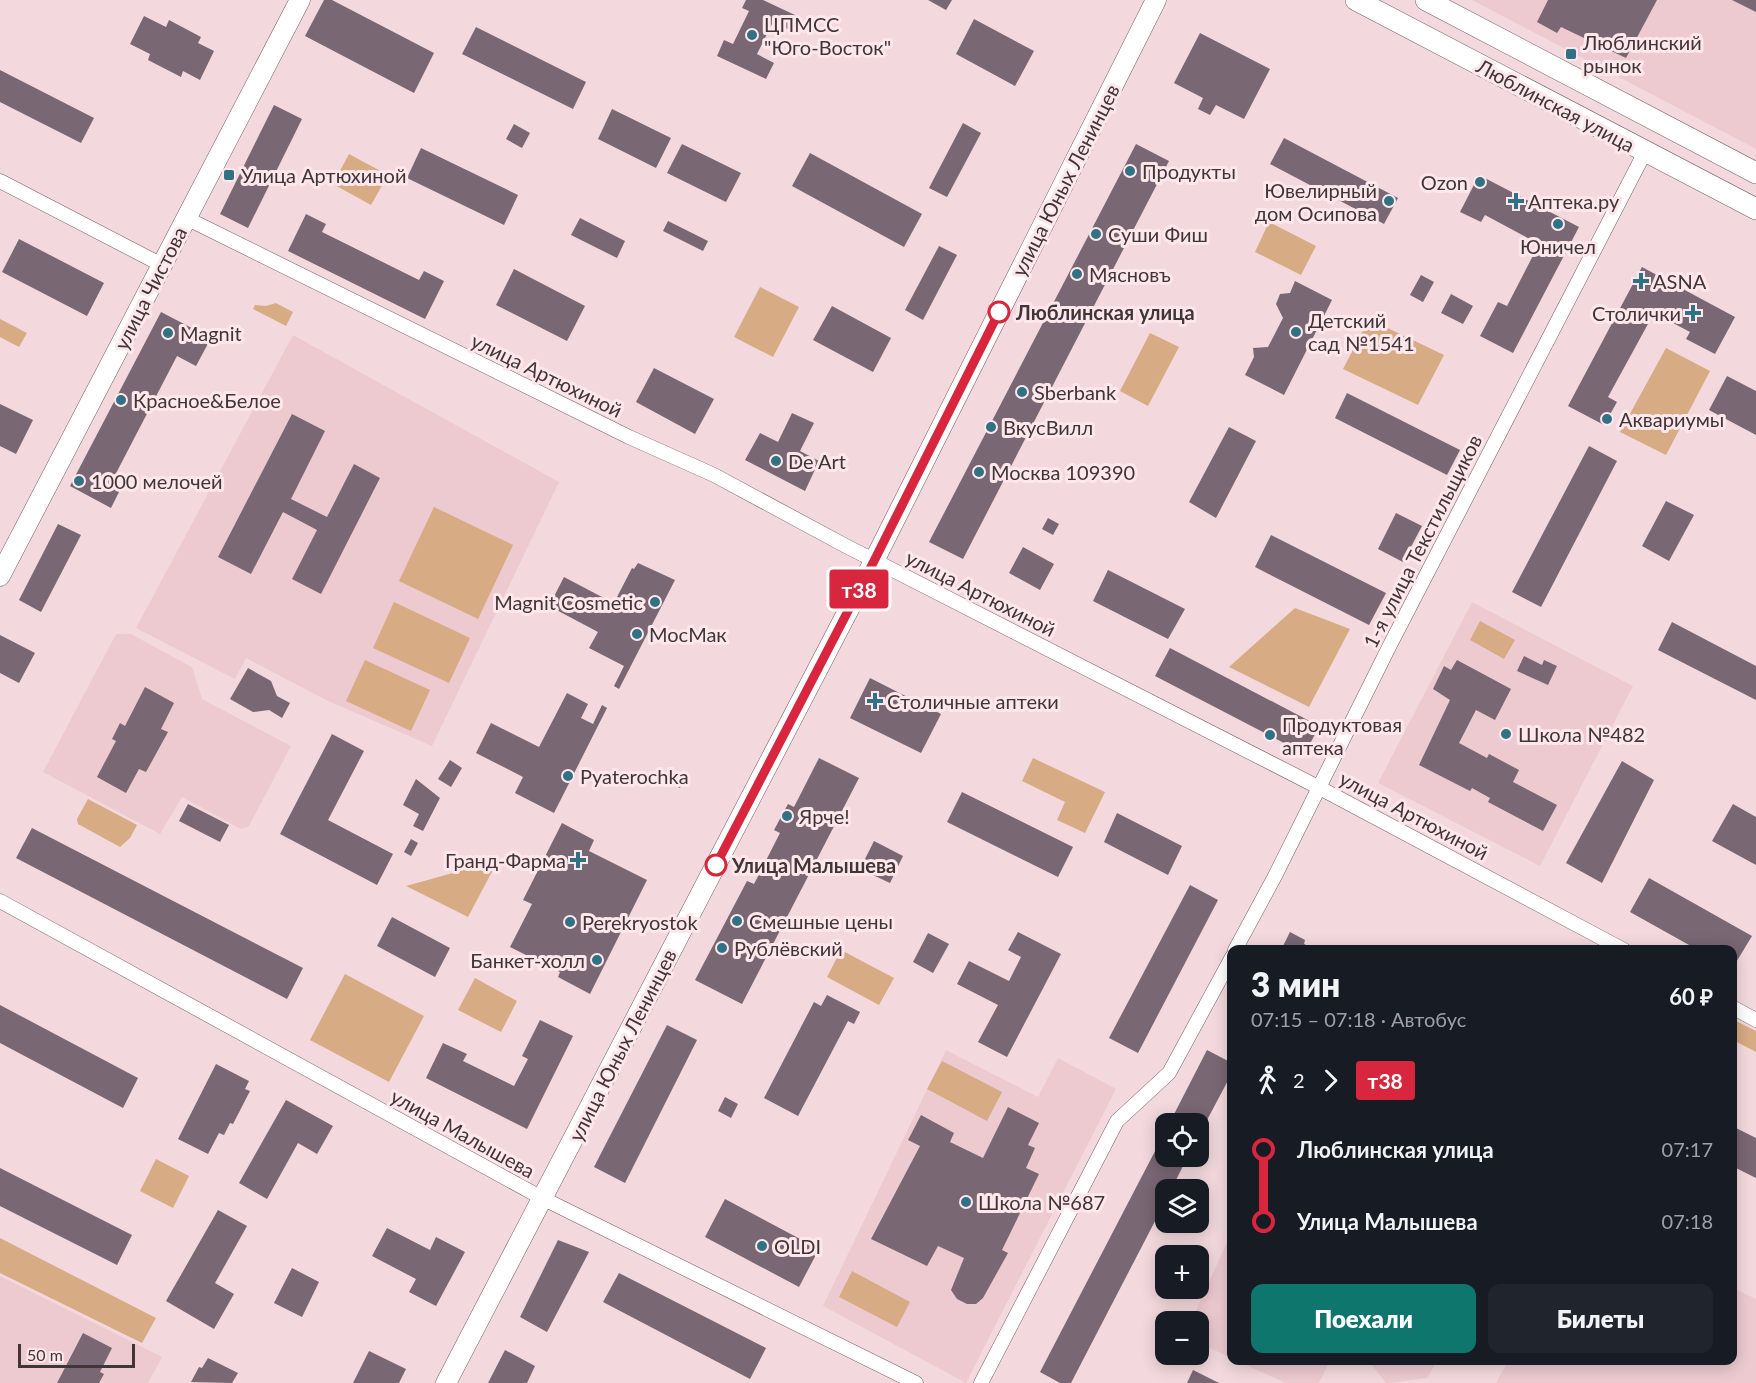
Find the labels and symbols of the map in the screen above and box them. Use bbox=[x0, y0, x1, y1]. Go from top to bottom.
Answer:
place label: ЦПМСС "Юго-Восток" bbox=[764, 12, 891, 59]
marker: ЦПМСС "Юго-Восток" bbox=[745, 28, 759, 42]
place label: Люблинский рынок bbox=[1582, 30, 1702, 77]
marker: Люблинский рынок bbox=[1564, 47, 1578, 61]
street label: Люблинская улица bbox=[1472, 53, 1639, 157]
street label: улица Юных Ленинцев bbox=[1006, 80, 1124, 280]
place label: Продукты bbox=[1142, 159, 1236, 183]
place label: Улица Артюхиной bbox=[241, 163, 406, 187]
marker: Продукты bbox=[1123, 164, 1137, 178]
marker: Улица Артюхиной bbox=[222, 168, 236, 182]
place label: Ozon bbox=[1421, 170, 1468, 194]
marker: Ozon bbox=[1473, 175, 1487, 189]
place label: Ювелирный дом Осипова bbox=[1255, 178, 1377, 225]
place label: Аптека.ру bbox=[1528, 189, 1620, 213]
marker: Ювелирный дом Осипова bbox=[1382, 194, 1396, 208]
marker: Аптека.ру bbox=[1509, 194, 1523, 208]
marker: Юничел bbox=[1551, 217, 1565, 231]
street label: улица Чистова bbox=[109, 222, 191, 354]
place label: Суши Фиш bbox=[1108, 222, 1208, 246]
marker: Суши Фиш bbox=[1089, 227, 1103, 241]
place label: Юничел bbox=[1520, 234, 1596, 258]
place label: Мясновъ bbox=[1089, 262, 1171, 286]
marker: Мясновъ bbox=[1070, 267, 1084, 281]
place label: ASNA bbox=[1653, 269, 1707, 293]
marker: ASNA bbox=[1634, 274, 1648, 288]
place label: Люблинская улица bbox=[1015, 300, 1195, 324]
marker: Люблинская улица bbox=[988, 301, 1010, 323]
place label: Столички bbox=[1592, 301, 1681, 325]
marker: Столички bbox=[1686, 306, 1700, 320]
place label: Детский сад №1541 bbox=[1308, 308, 1415, 355]
place label: Magnit bbox=[180, 321, 242, 345]
marker: Детский сад №1541 bbox=[1289, 325, 1303, 339]
marker: Magnit bbox=[161, 326, 175, 340]
street label: улица Артюхиной bbox=[468, 328, 626, 422]
place label: Sberbank bbox=[1034, 380, 1117, 404]
marker: Sberbank bbox=[1015, 385, 1029, 399]
place label: Красное&Белое bbox=[133, 388, 281, 412]
marker: Красное&Белое bbox=[114, 393, 128, 407]
place label: Аквариумы bbox=[1619, 407, 1724, 431]
marker: Аквариумы bbox=[1600, 412, 1614, 426]
place label: ВкусВилл bbox=[1003, 415, 1093, 439]
marker: ВкусВилл bbox=[984, 420, 998, 434]
street label: 1-я улица Текстильщиков bbox=[1358, 430, 1486, 652]
place label: De Art bbox=[788, 449, 846, 473]
marker: De Art bbox=[769, 454, 783, 468]
place label: Москва 109390 bbox=[991, 460, 1135, 484]
marker: Москва 109390 bbox=[972, 465, 986, 479]
place label: 1000 мелочей bbox=[91, 469, 223, 493]
marker: 1000 мелочей bbox=[72, 474, 86, 488]
street label: улица Артюхиной bbox=[902, 545, 1060, 641]
line badge: т38 bbox=[824, 570, 894, 608]
place label: Magnit Cosmetic bbox=[494, 590, 643, 614]
marker: Magnit Cosmetic bbox=[648, 595, 662, 609]
place label: МосМак bbox=[649, 622, 727, 646]
marker: МосМак bbox=[630, 627, 644, 641]
place label: Столичные аптеки bbox=[887, 689, 1059, 713]
marker: Столичные аптеки bbox=[868, 694, 882, 708]
place label: Продуктовая аптека bbox=[1282, 712, 1402, 759]
place label: Школа №482 bbox=[1518, 722, 1645, 746]
marker: Школа №482 bbox=[1499, 727, 1513, 741]
marker: Продуктовая аптека bbox=[1263, 728, 1277, 742]
place label: Pyaterochka bbox=[580, 764, 689, 788]
street label: улица Артюхиной bbox=[1336, 766, 1492, 864]
marker: Pyaterochka bbox=[561, 769, 575, 783]
place label: Ярче! bbox=[798, 804, 850, 828]
marker: Ярче! bbox=[780, 809, 794, 823]
place label: Гранд-Фарма bbox=[445, 848, 566, 872]
marker: Гранд-Фарма bbox=[571, 853, 585, 867]
place label: Улица Малышева bbox=[731, 853, 896, 877]
marker: Улица Малышева bbox=[705, 854, 727, 876]
place label: Смешные цены bbox=[749, 909, 893, 933]
place label: Perekryostok bbox=[582, 910, 698, 934]
marker: Смешные цены bbox=[730, 914, 744, 928]
marker: Perekryostok bbox=[563, 915, 577, 929]
place label: Рублёвский bbox=[734, 936, 843, 960]
marker: Рублёвский bbox=[715, 941, 729, 955]
street label: улица Юных Ленинцев bbox=[563, 945, 681, 1145]
place label: Банкет-холл bbox=[470, 948, 585, 972]
marker: Банкет-холл bbox=[590, 953, 604, 967]
street label: улица Малышева bbox=[387, 1083, 539, 1183]
place label: Школа №687 bbox=[978, 1190, 1105, 1214]
marker: Школа №687 bbox=[959, 1195, 973, 1209]
place label: OLDI bbox=[774, 1234, 821, 1258]
marker: OLDI bbox=[755, 1239, 769, 1253]
scale bar bbox=[18, 1341, 135, 1368]

